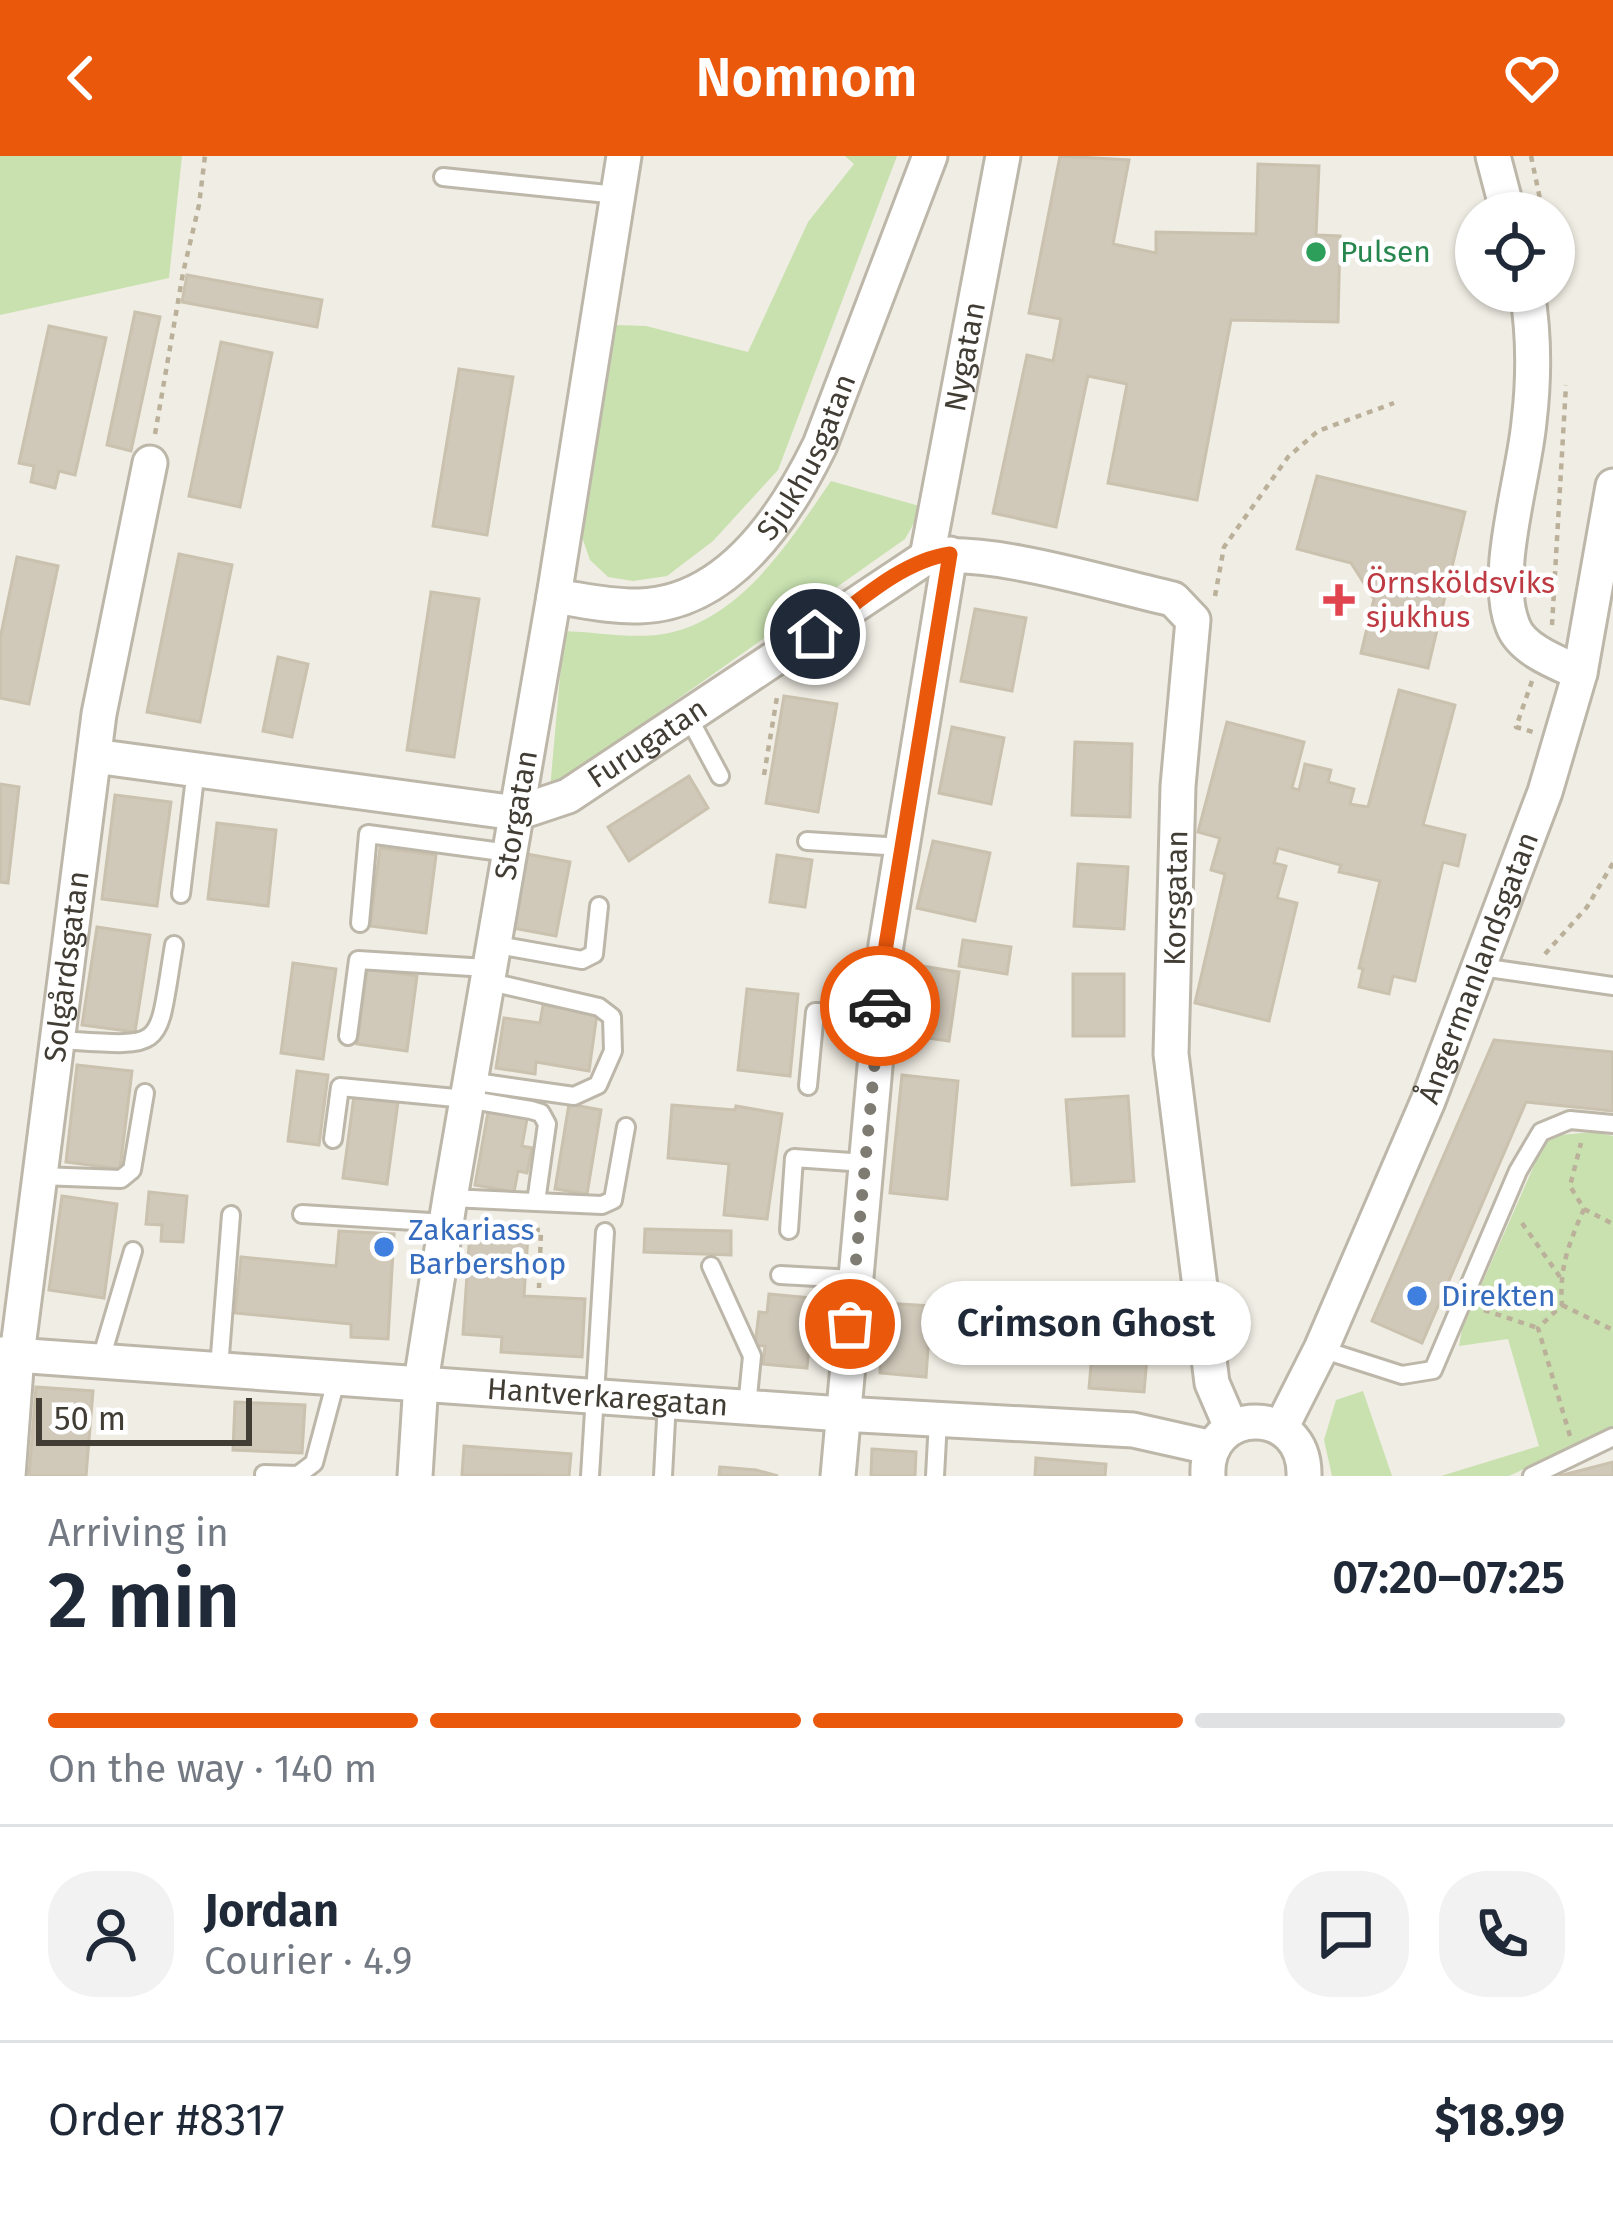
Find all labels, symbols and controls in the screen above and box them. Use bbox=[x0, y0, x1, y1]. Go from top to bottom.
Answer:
icon: back bbox=[48, 45, 114, 111]
icon: heart bbox=[1499, 45, 1565, 111]
text: Nomnom bbox=[696, 46, 918, 110]
map controls bbox=[1455, 192, 1575, 312]
button: locate bbox=[1455, 192, 1575, 312]
place label: Pulsen bbox=[1340, 234, 1431, 270]
marker: Pulsen bbox=[1303, 239, 1329, 265]
street label: Nygatan bbox=[937, 299, 993, 415]
street label: Sjukhusgatan bbox=[749, 369, 863, 548]
place label: Örnsköldsviks sjukhus bbox=[1366, 565, 1555, 635]
pin bbox=[764, 583, 866, 685]
marker: Örnsköldsviks sjukhus bbox=[1323, 584, 1355, 616]
icon: home bbox=[782, 601, 848, 667]
street label: Furugatan bbox=[581, 690, 714, 796]
street label: Storgatan bbox=[487, 747, 545, 883]
street label: Ångermanlandsgatan bbox=[1410, 827, 1546, 1109]
street label: Korsgatan bbox=[1157, 830, 1195, 966]
street label: Solgårdsgatan bbox=[37, 869, 97, 1064]
courier bbox=[820, 946, 940, 1066]
icon: car bbox=[847, 973, 913, 1039]
place label: Zakariass Barbershop bbox=[408, 1212, 566, 1282]
marker: Zakariass Barbershop bbox=[371, 1234, 397, 1260]
pin bbox=[799, 1273, 901, 1375]
place label: Direkten bbox=[1441, 1278, 1555, 1314]
callout: Crimson Ghost bbox=[922, 1282, 1252, 1366]
marker: Direkten bbox=[1404, 1283, 1430, 1309]
icon: bag bbox=[817, 1291, 883, 1357]
text: Crimson Ghost bbox=[957, 1300, 1215, 1346]
street label: Hantverkaregatan bbox=[486, 1371, 729, 1424]
scale bar bbox=[36, 1392, 252, 1445]
text: 50 m bbox=[54, 1399, 126, 1439]
text: Arriving in bbox=[48, 1510, 229, 1556]
text: 07:20–07:25 bbox=[1332, 1551, 1565, 1605]
text: 2 min bbox=[48, 1554, 240, 1648]
text: On the way · 140 m bbox=[48, 1746, 377, 1792]
button: person bbox=[48, 1871, 174, 1997]
button: chat bbox=[1283, 1871, 1409, 1997]
button: phone bbox=[1439, 1871, 1565, 1997]
text: Jordan bbox=[204, 1884, 339, 1938]
text: Courier · 4.9 bbox=[204, 1938, 413, 1984]
text: Order #8317 bbox=[48, 2093, 285, 2147]
text: $18.99 bbox=[1435, 2093, 1565, 2147]

